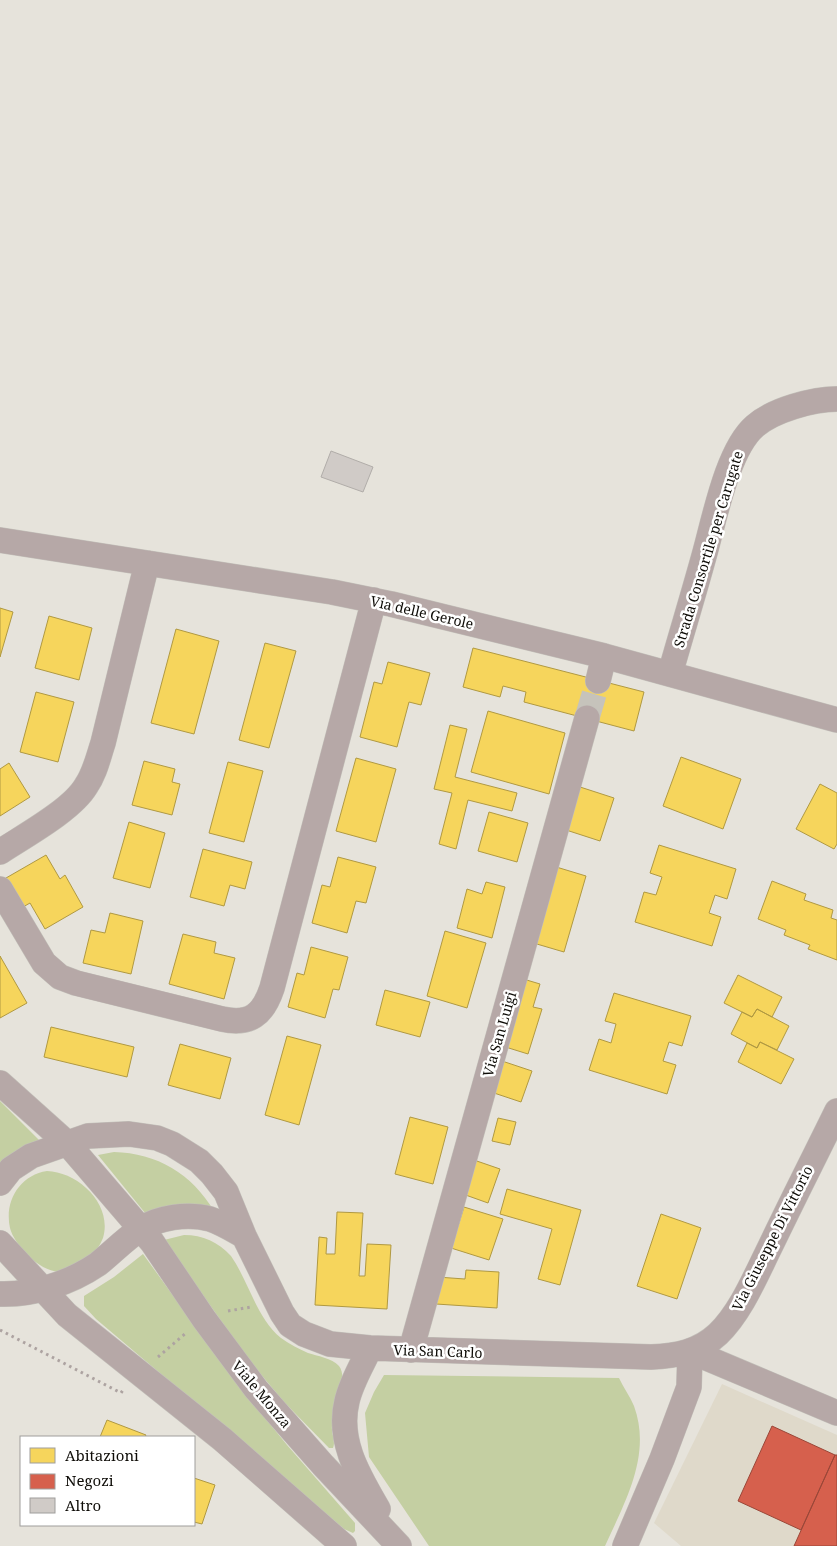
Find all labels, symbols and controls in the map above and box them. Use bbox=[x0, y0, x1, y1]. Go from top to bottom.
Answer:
street label: Strada Consortile per Carugate bbox=[669, 448, 747, 650]
street label: Via delle Gerole bbox=[369, 591, 475, 633]
street label: Via San Luigi bbox=[478, 989, 520, 1079]
street label: Via Giuseppe Di Vittorio bbox=[727, 1162, 817, 1314]
street label: Via San Carlo bbox=[393, 1340, 483, 1362]
street label: Viale Monza bbox=[228, 1356, 296, 1432]
legend bbox=[20, 1436, 195, 1526]
text: Abitazioni bbox=[65, 1445, 139, 1465]
text: Negozi bbox=[65, 1470, 114, 1490]
text: Altro bbox=[65, 1495, 101, 1515]

